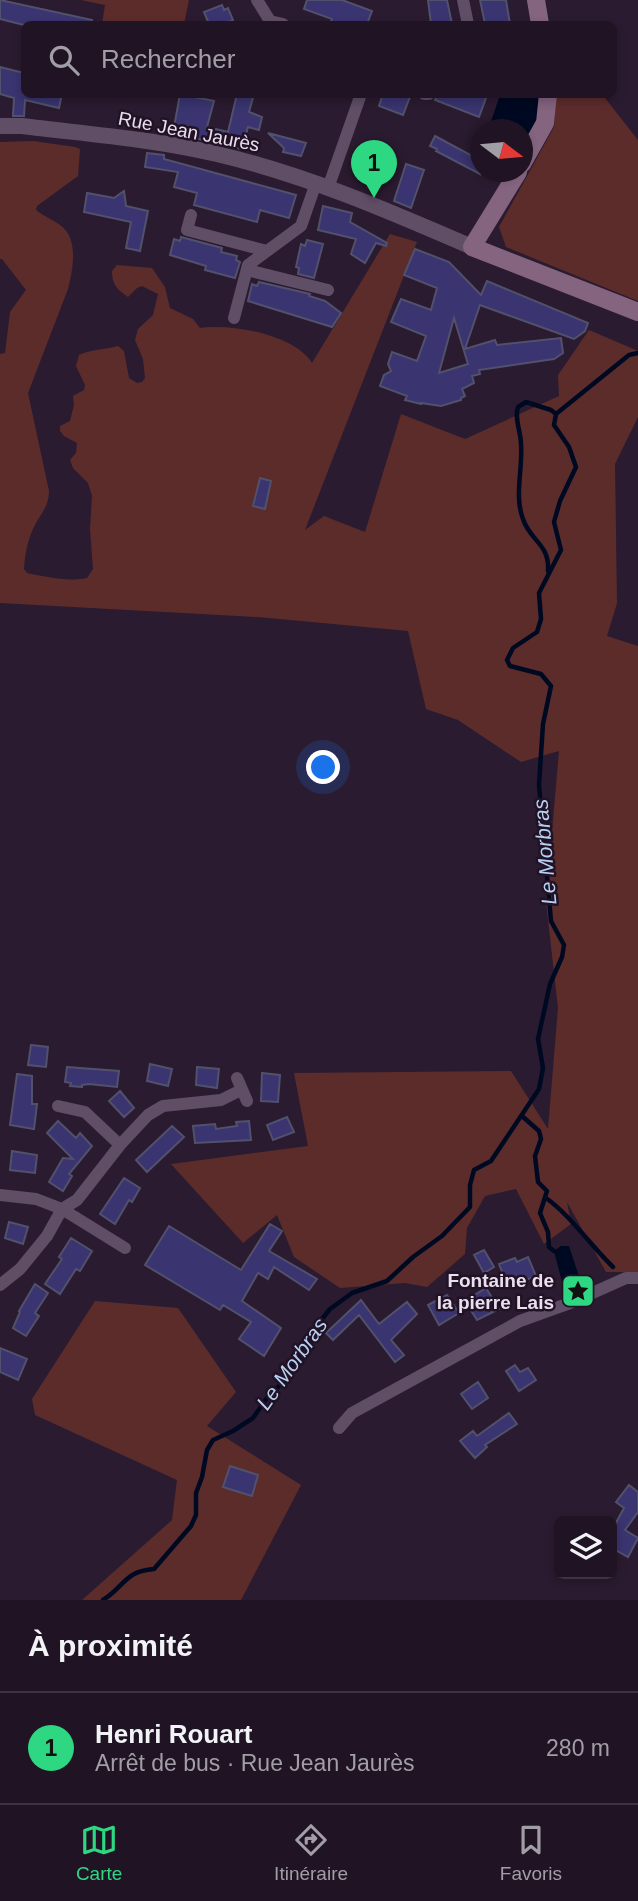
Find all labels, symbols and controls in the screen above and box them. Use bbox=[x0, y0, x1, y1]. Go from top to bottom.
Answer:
search box bbox=[21, 21, 617, 98]
icon: search bbox=[45, 41, 83, 79]
text: Rechercher bbox=[101, 44, 235, 74]
street label: Rue Jean Jaurès bbox=[116, 107, 261, 156]
north arrow bbox=[470, 119, 533, 182]
pin: 1 bbox=[351, 140, 397, 198]
your location bbox=[306, 750, 340, 784]
water label: Le Morbras bbox=[528, 798, 561, 906]
place label: Fontaine de la pierre Lais bbox=[437, 1270, 554, 1313]
place icon: Fontaine de la pierre Lais bbox=[559, 1272, 597, 1310]
water label: Le Morbras bbox=[252, 1313, 332, 1414]
map controls bbox=[554, 1516, 617, 1579]
button: layers bbox=[554, 1516, 617, 1579]
text: À proximité bbox=[28, 1629, 193, 1662]
text: Henri Rouart bbox=[95, 1719, 252, 1749]
text: 1 bbox=[45, 1735, 57, 1761]
text: 280 m bbox=[546, 1735, 610, 1761]
text: Arrêt de bus · Rue Jean Jaurès bbox=[95, 1750, 415, 1776]
tab: Carte bbox=[76, 1821, 122, 1885]
tab: Itinéraire bbox=[274, 1821, 348, 1885]
tab: Favoris bbox=[500, 1821, 562, 1885]

